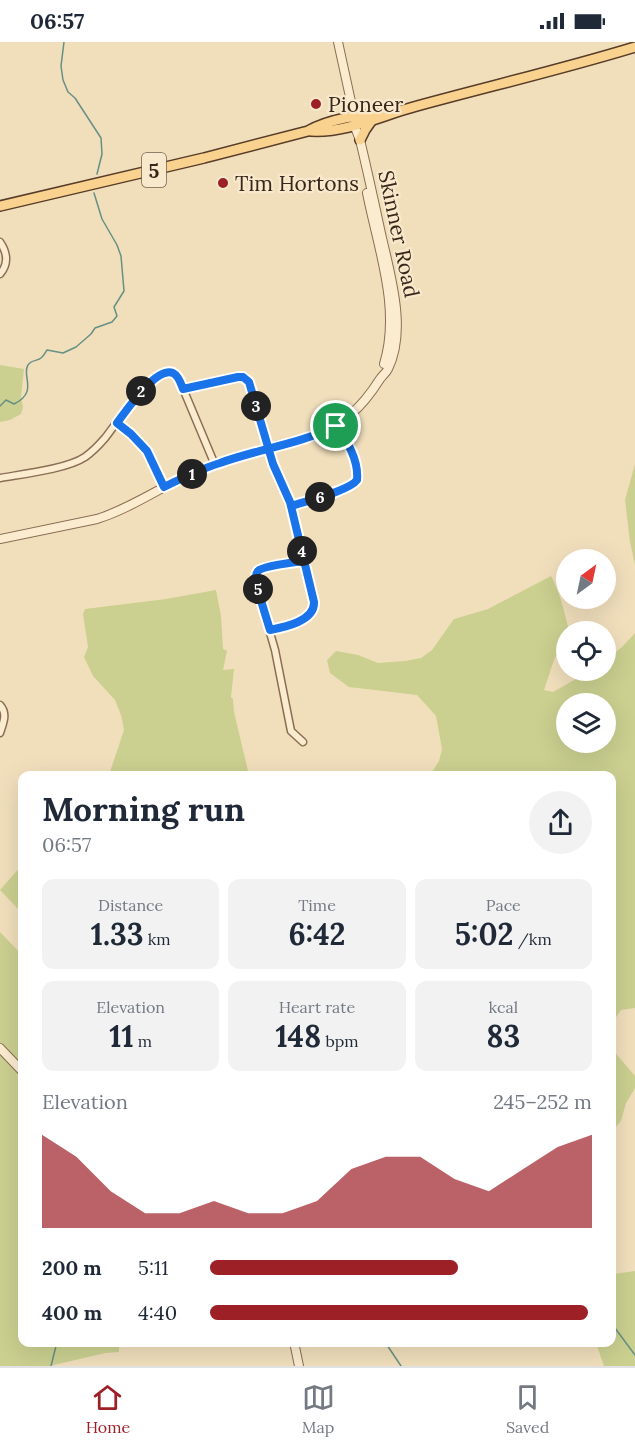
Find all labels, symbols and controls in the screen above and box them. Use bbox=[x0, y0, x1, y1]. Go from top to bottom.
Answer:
text: 06:57 bbox=[30, 7, 84, 35]
place label: Pioneer bbox=[328, 91, 403, 118]
marker: Pioneer bbox=[309, 97, 323, 111]
road number: 5 bbox=[142, 153, 166, 187]
street label: Skinner Road bbox=[372, 168, 426, 300]
place label: Tim Hortons bbox=[235, 170, 359, 197]
marker: Tim Hortons bbox=[216, 176, 230, 190]
pin: 2 bbox=[126, 376, 156, 406]
text: 2 bbox=[137, 381, 145, 401]
pin: 3 bbox=[241, 391, 271, 421]
text: 3 bbox=[252, 396, 260, 416]
pin bbox=[310, 400, 361, 451]
icon: arrive bbox=[319, 409, 352, 442]
pin: 1 bbox=[177, 459, 207, 489]
text: 1 bbox=[189, 464, 195, 484]
pin: 6 bbox=[305, 482, 335, 512]
text: 6 bbox=[315, 487, 325, 507]
pin: 4 bbox=[287, 536, 317, 566]
text: 4 bbox=[298, 541, 306, 561]
north arrow bbox=[556, 549, 616, 609]
map controls bbox=[556, 549, 616, 753]
pin: 5 bbox=[243, 574, 273, 604]
text: 5 bbox=[254, 579, 262, 599]
button: locate bbox=[556, 621, 616, 681]
button: layers bbox=[556, 693, 616, 753]
text: Morning run bbox=[42, 788, 245, 830]
button: share bbox=[529, 791, 592, 854]
text: 06:57 bbox=[42, 832, 91, 857]
text: Distance bbox=[98, 895, 163, 915]
text: Time bbox=[298, 895, 336, 915]
text: Pace bbox=[486, 895, 521, 915]
text: 1.33 bbox=[91, 915, 144, 953]
text: 6:42 bbox=[288, 915, 346, 953]
text: 5:02 bbox=[455, 915, 514, 953]
text: km bbox=[144, 929, 171, 949]
text: /km bbox=[514, 929, 552, 949]
text: Elevation bbox=[96, 997, 165, 1017]
text: Heart rate bbox=[279, 997, 355, 1017]
text: kcal bbox=[489, 997, 518, 1017]
text: 11 bbox=[109, 1017, 134, 1055]
text: 148 bbox=[275, 1017, 321, 1055]
text: 83 bbox=[486, 1017, 520, 1055]
text: m bbox=[134, 1031, 152, 1051]
text: bpm bbox=[321, 1031, 359, 1051]
text: Elevation bbox=[42, 1089, 128, 1114]
text: 245–252 m bbox=[493, 1089, 592, 1114]
text: 200 m bbox=[42, 1255, 102, 1280]
text: 5:11 bbox=[138, 1255, 168, 1280]
text: 400 m bbox=[42, 1300, 102, 1325]
text: 4:40 bbox=[138, 1300, 177, 1325]
tab: Home bbox=[86, 1381, 130, 1437]
tab: Map bbox=[302, 1381, 335, 1437]
tab: Saved bbox=[506, 1381, 549, 1437]

